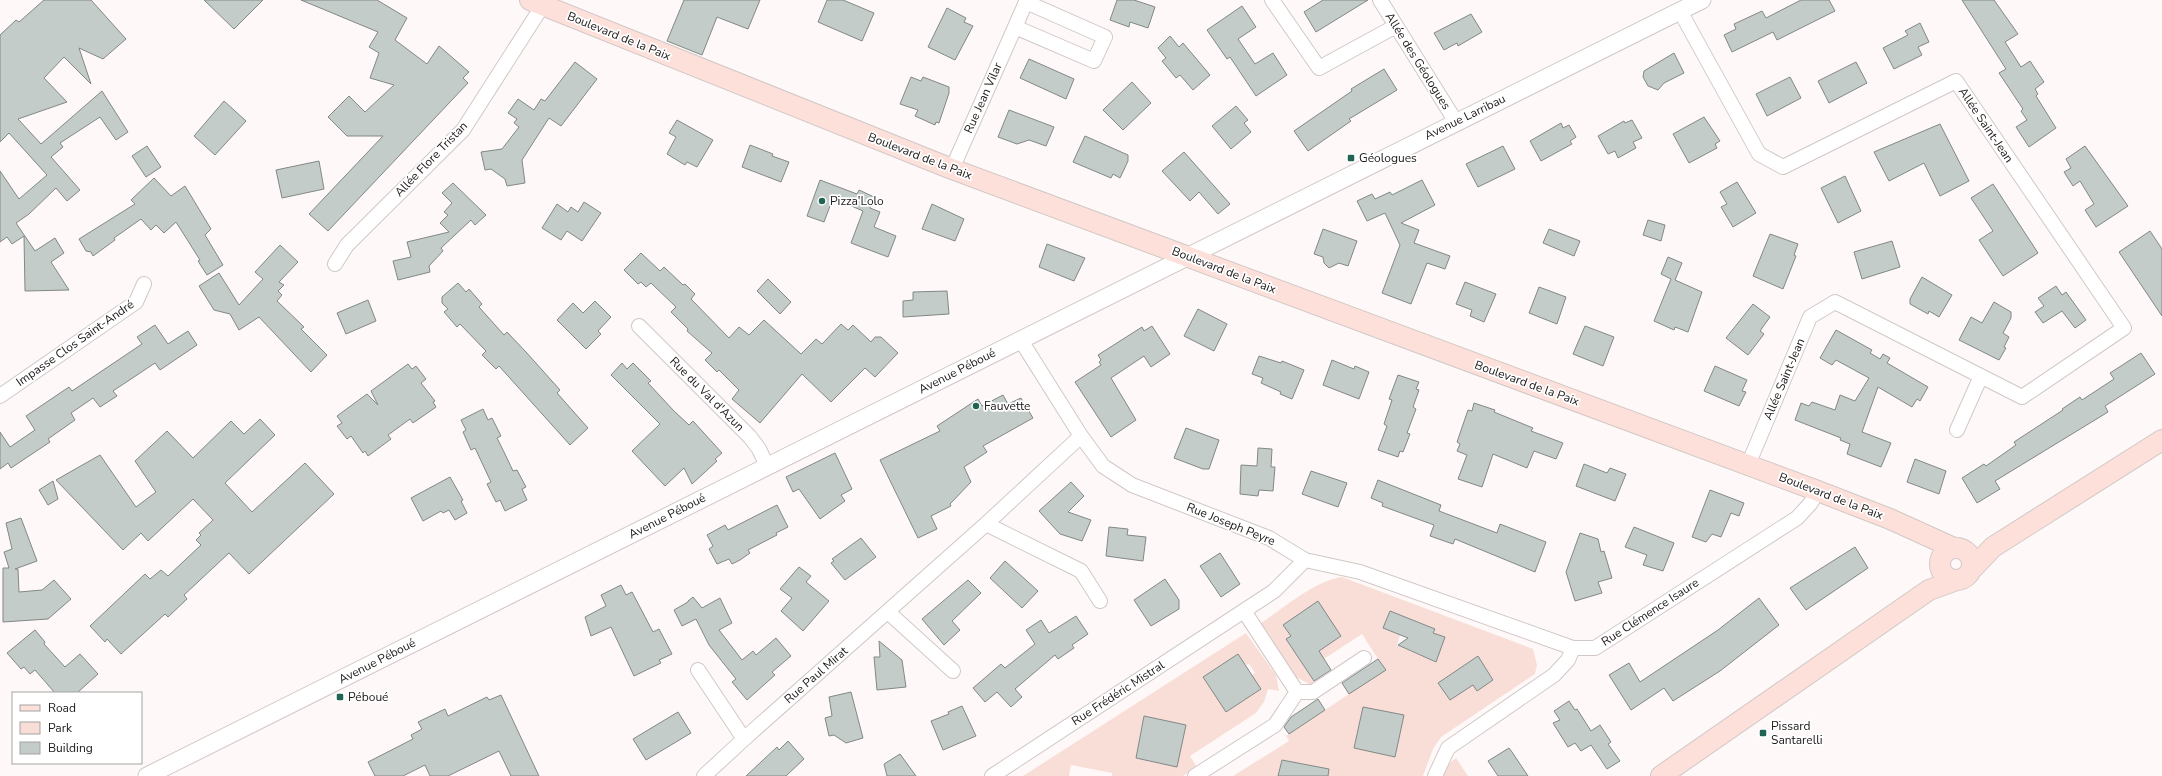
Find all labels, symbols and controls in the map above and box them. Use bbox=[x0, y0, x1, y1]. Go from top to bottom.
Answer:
street label: Boulevard de la Paix bbox=[565, 8, 674, 64]
street label: Allée des Géologues bbox=[1382, 9, 1455, 113]
street label: Rue Jean Vilar bbox=[960, 59, 1006, 136]
street label: Allée Saint-Jean bbox=[1955, 84, 2017, 166]
street label: Avenue Larribau bbox=[1422, 90, 1508, 144]
street label: Allée Flore Tristan bbox=[391, 118, 471, 200]
street label: Boulevard de la Paix bbox=[866, 129, 975, 183]
place label: Géologues bbox=[1359, 150, 1417, 166]
marker: Géologues bbox=[1346, 153, 1356, 163]
place label: Pizza'Lolo bbox=[830, 193, 884, 209]
marker: Pizza'Lolo bbox=[817, 196, 827, 206]
street label: Boulevard de la Paix bbox=[1170, 243, 1279, 297]
street label: Impasse Clos Saint-André bbox=[13, 296, 137, 390]
street label: Allée Saint-Jean bbox=[1760, 336, 1808, 422]
street label: Avenue Péboué bbox=[916, 345, 998, 397]
street label: Rue du Val d'Azun bbox=[666, 353, 748, 435]
street label: Boulevard de la Paix bbox=[1472, 357, 1582, 410]
place label: Fauvette bbox=[984, 398, 1030, 414]
marker: Fauvette bbox=[971, 401, 981, 411]
street label: Boulevard de la Paix bbox=[1777, 469, 1886, 523]
street label: Avenue Péboué bbox=[626, 490, 708, 542]
street label: Rue Joseph Peyre bbox=[1184, 499, 1278, 549]
street label: Rue Clémence Isaure bbox=[1598, 574, 1702, 650]
street label: Avenue Péboué bbox=[336, 635, 418, 687]
street label: Rue Paul Mirat bbox=[781, 642, 852, 707]
street label: Rue Frédéric Mistral bbox=[1069, 657, 1168, 729]
place label: Péboué bbox=[348, 689, 389, 705]
legend bbox=[12, 692, 142, 764]
marker: Péboué bbox=[335, 692, 345, 702]
text: Road bbox=[48, 700, 76, 716]
place label: Pissard Santarelli bbox=[1771, 718, 1823, 748]
text: Park bbox=[48, 720, 73, 736]
marker: Pissard Santarelli bbox=[1758, 728, 1768, 738]
text: Building bbox=[48, 740, 93, 756]

